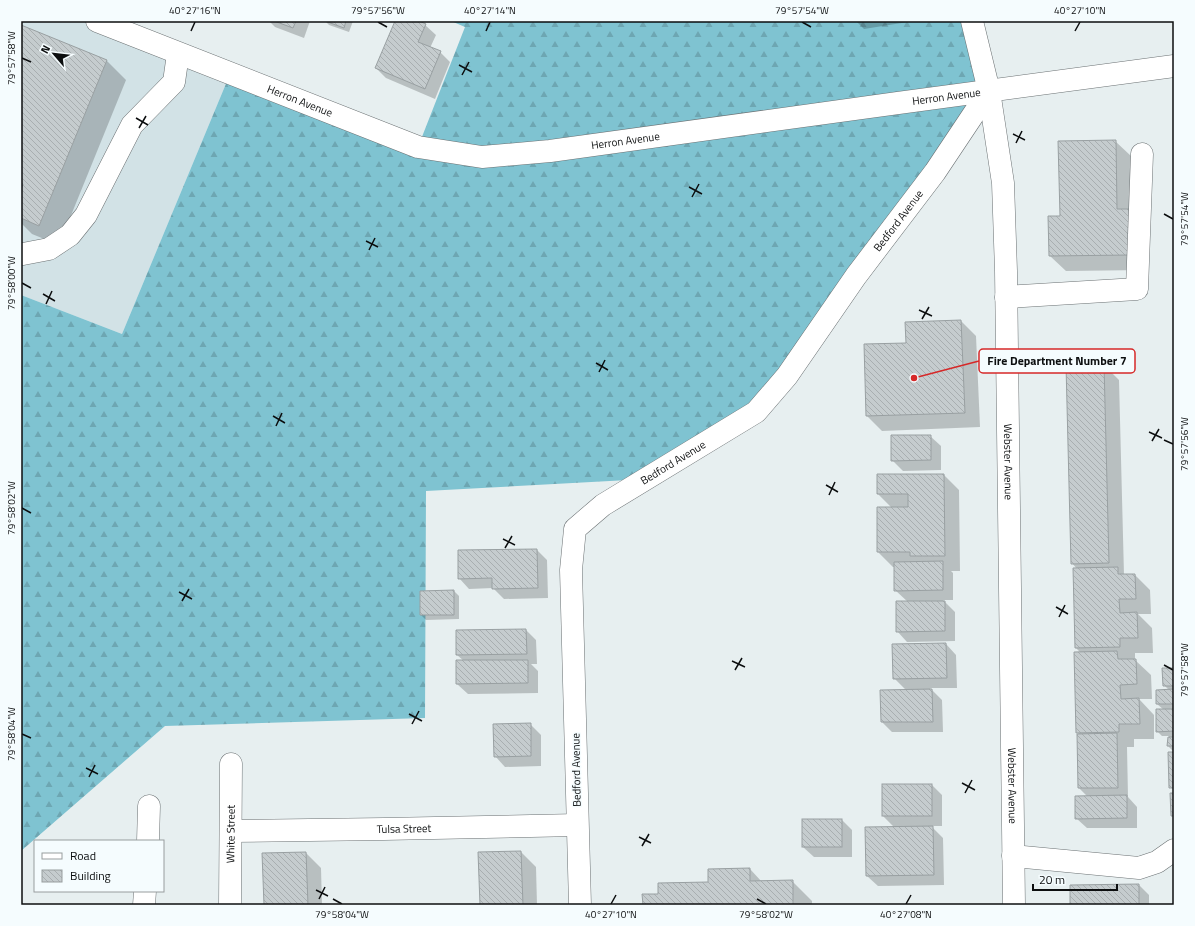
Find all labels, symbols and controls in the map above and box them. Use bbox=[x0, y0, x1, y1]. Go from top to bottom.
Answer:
text: 40°27'16"N bbox=[169, 3, 221, 18]
text: 79°57'56"W bbox=[351, 3, 405, 18]
text: 40°27'14"N bbox=[464, 3, 516, 18]
text: 79°57'54"W bbox=[775, 3, 829, 18]
text: 40°27'10"N bbox=[1054, 3, 1106, 18]
text: 79°57'58"W bbox=[4, 31, 19, 85]
north arrow bbox=[34, 34, 74, 74]
text: N bbox=[36, 42, 54, 56]
street label: Herron Avenue bbox=[265, 81, 335, 121]
street label: Herron Avenue bbox=[911, 84, 982, 109]
street label: Herron Avenue bbox=[590, 128, 661, 153]
street label: Bedford Avenue bbox=[869, 186, 927, 255]
text: 79°57'54"W bbox=[1177, 192, 1192, 246]
text: 79°58'00"W bbox=[4, 256, 19, 310]
callout: Fire Department Number 7 bbox=[979, 349, 1135, 373]
text: Fire Department Number 7 bbox=[987, 351, 1127, 370]
text: 79°57'56"W bbox=[1177, 417, 1192, 471]
street label: Webster Avenue bbox=[1000, 424, 1017, 500]
street label: Bedford Avenue bbox=[637, 436, 709, 489]
text: 79°58'02"W bbox=[4, 481, 19, 535]
text: 79°57'58"W bbox=[1177, 643, 1192, 697]
text: 79°58'04"W bbox=[4, 707, 19, 761]
street label: Bedford Avenue bbox=[567, 733, 585, 807]
street label: Webster Avenue bbox=[1004, 748, 1021, 824]
street label: White Street bbox=[222, 805, 239, 863]
street label: Tulsa Street bbox=[377, 820, 432, 837]
legend bbox=[34, 840, 164, 892]
text: Road bbox=[70, 846, 96, 865]
text: Building bbox=[70, 866, 111, 885]
scale bar bbox=[1033, 866, 1117, 892]
text: 20 m bbox=[1039, 870, 1065, 889]
text: 79°58'04"W bbox=[315, 907, 369, 922]
text: 40°27'10"N bbox=[585, 907, 637, 922]
text: 79°58'02"W bbox=[739, 907, 793, 922]
text: 40°27'08"N bbox=[880, 907, 932, 922]

